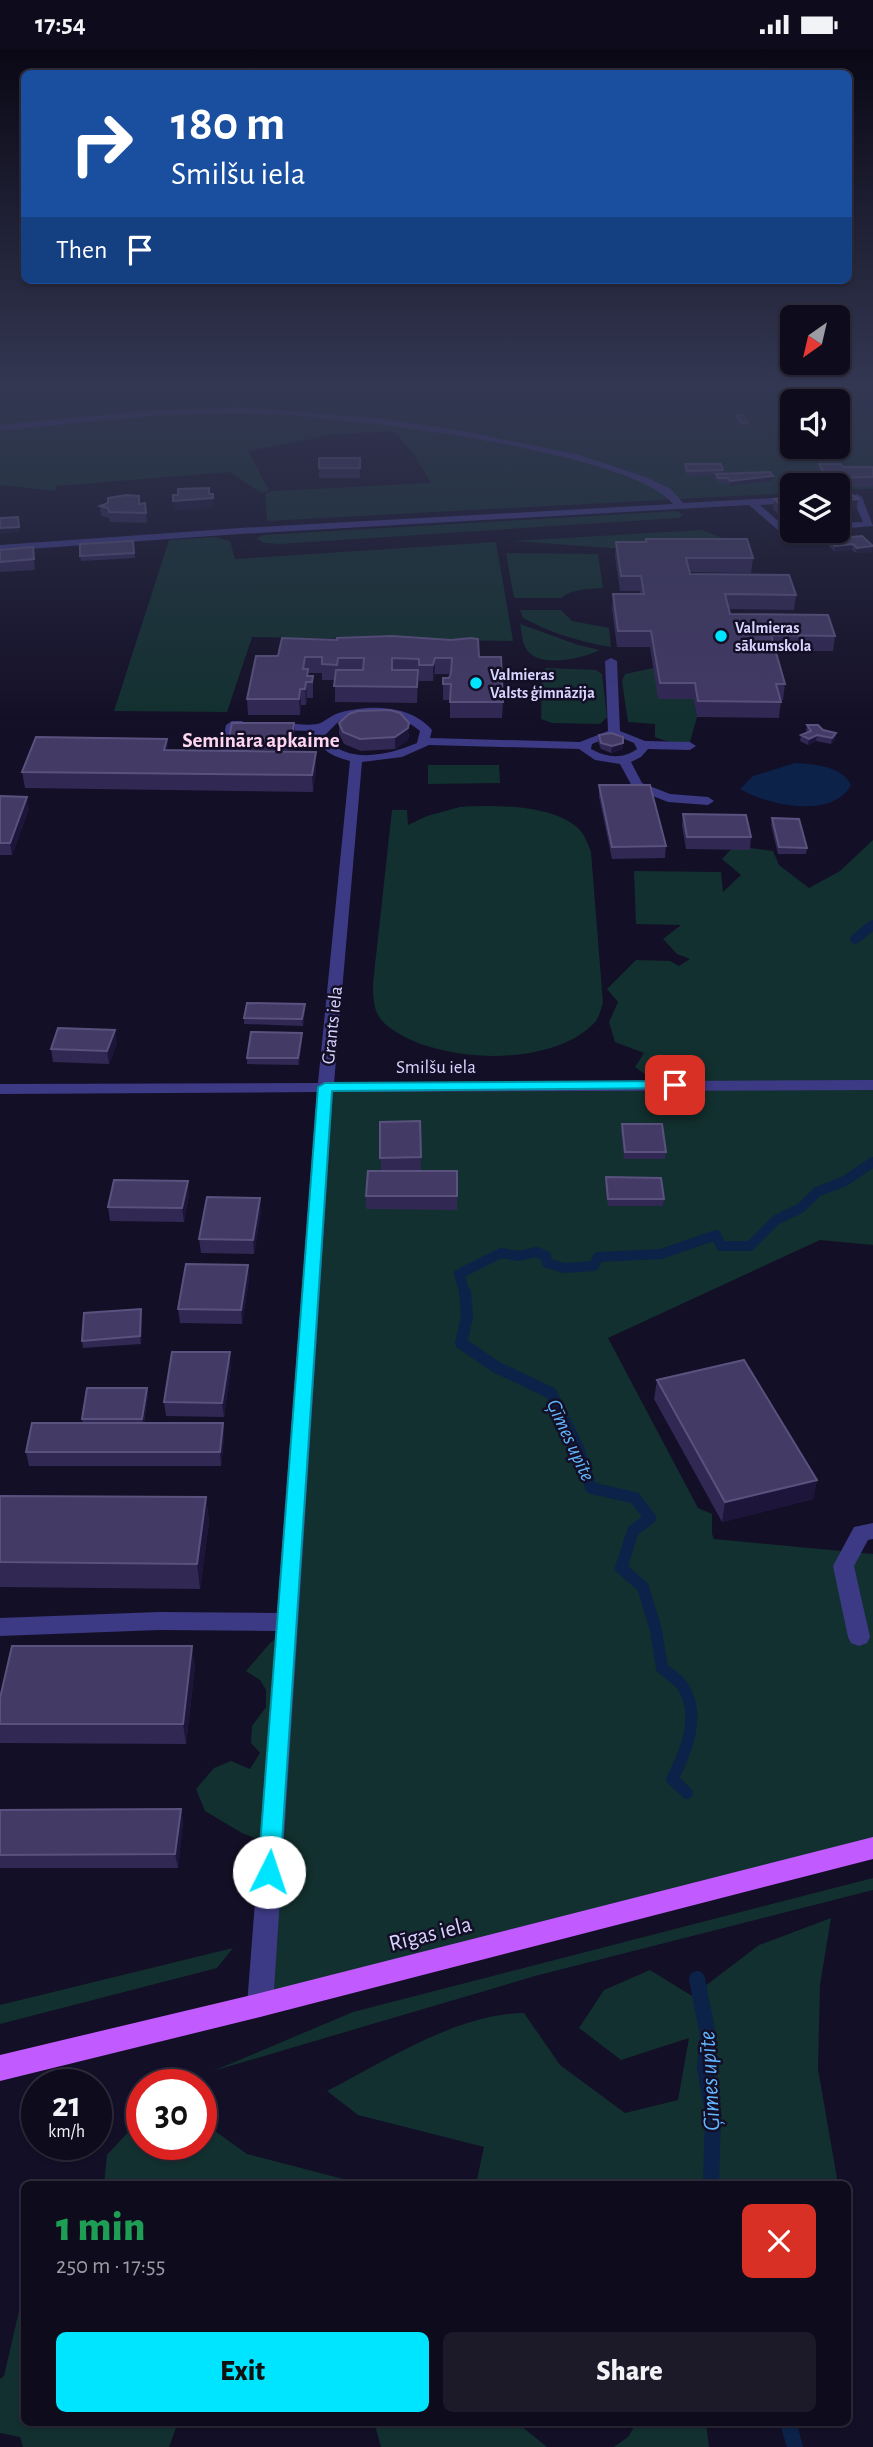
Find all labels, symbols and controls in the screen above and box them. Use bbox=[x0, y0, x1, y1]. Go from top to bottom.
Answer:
text: 17:54 bbox=[35, 11, 86, 37]
icon: right bbox=[56, 98, 147, 189]
text: 180 m bbox=[171, 100, 285, 149]
text: Smilšu iela bbox=[171, 158, 306, 190]
icon: arrive bbox=[121, 231, 159, 269]
text: Then bbox=[56, 237, 107, 263]
north arrow bbox=[780, 305, 850, 375]
map controls bbox=[780, 305, 850, 543]
button: sound bbox=[780, 389, 850, 459]
button: layers bbox=[780, 473, 850, 543]
place label: Valmieras sākumskola bbox=[735, 620, 812, 654]
marker: Valmieras sākumskola bbox=[713, 628, 729, 644]
place label: Valmieras Valsts ģimnāzija bbox=[490, 667, 595, 702]
marker: Valmieras Valsts ģimnāzija bbox=[468, 675, 484, 691]
district label: Semināra apkaime bbox=[182, 730, 340, 751]
street label: Grants iela bbox=[319, 985, 346, 1065]
pin bbox=[645, 1055, 705, 1115]
street label: Smilšu iela bbox=[396, 1058, 476, 1077]
icon: arrive bbox=[656, 1066, 694, 1104]
water label: Ģīmes upīte bbox=[541, 1396, 599, 1485]
position arrow bbox=[232, 1835, 306, 1909]
street label: Rīgas iela bbox=[387, 1913, 474, 1956]
water label: Ģīmes upīte bbox=[695, 2030, 726, 2132]
speed limit sign: 30 bbox=[126, 2069, 217, 2160]
text: 21 bbox=[52, 2088, 81, 2123]
text: km/h bbox=[48, 2123, 85, 2141]
button: close bbox=[742, 2204, 816, 2278]
text: 1 min bbox=[56, 2206, 145, 2248]
text: 250 m · 17:55 bbox=[56, 2255, 165, 2278]
button: Exit bbox=[56, 2332, 429, 2412]
button: Share bbox=[443, 2332, 816, 2412]

